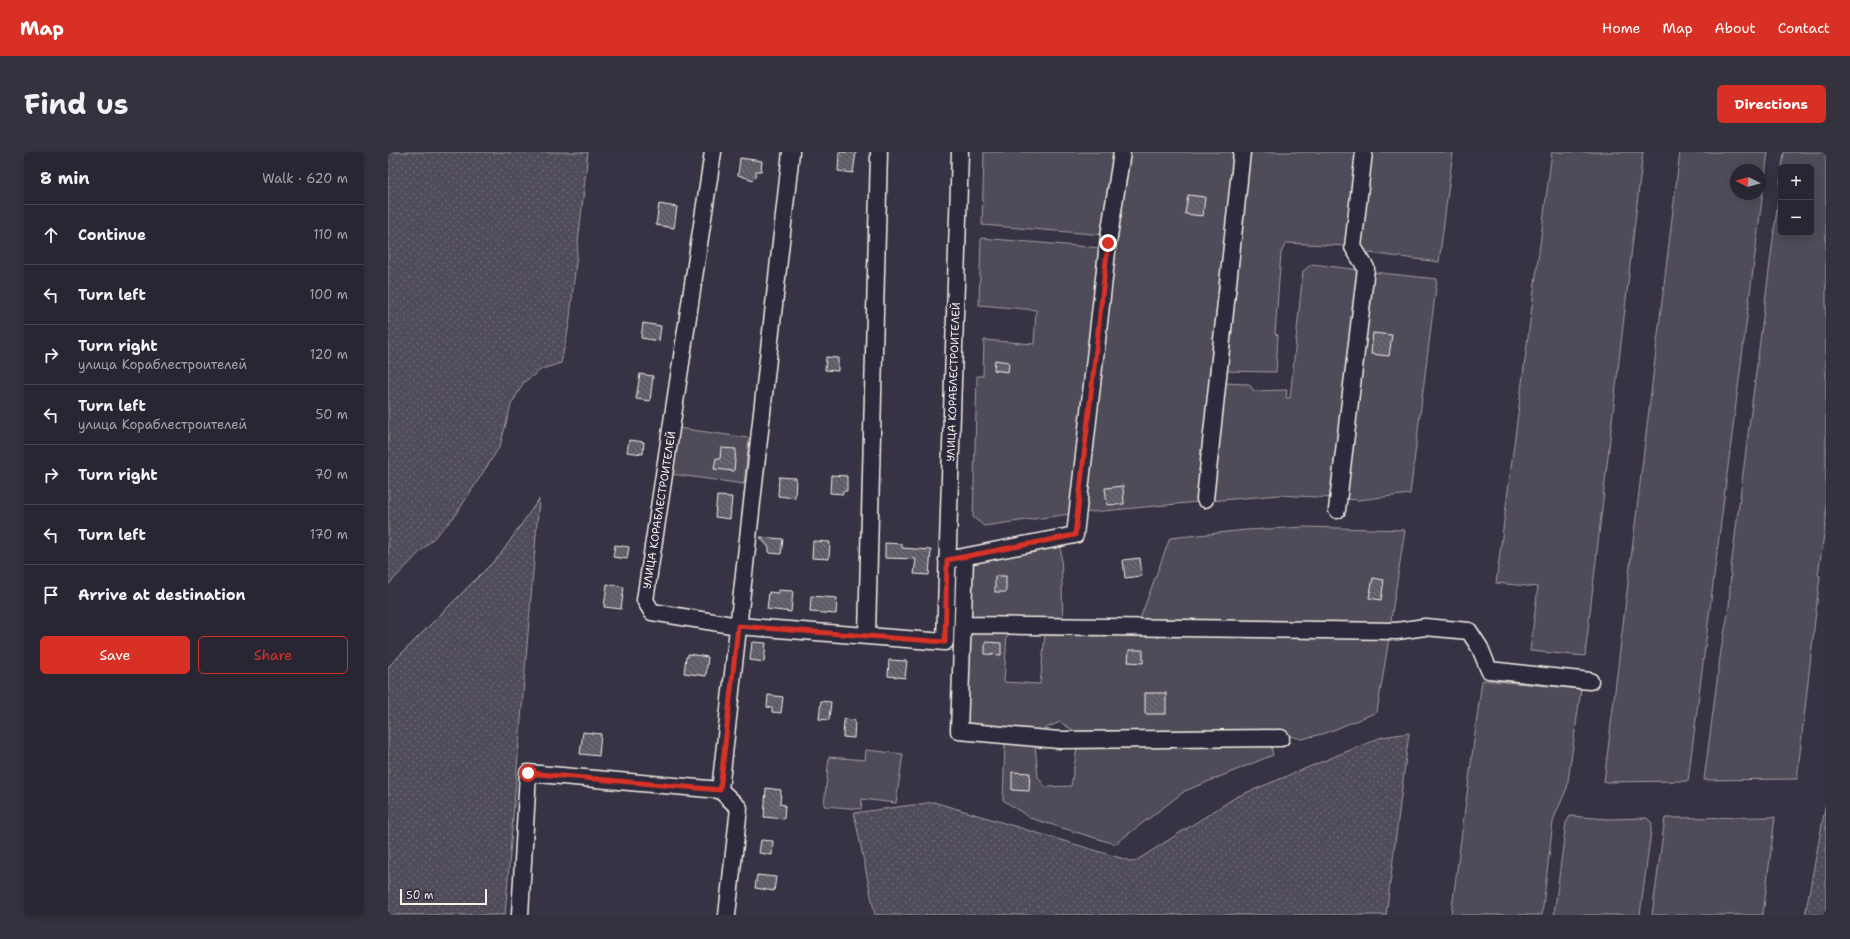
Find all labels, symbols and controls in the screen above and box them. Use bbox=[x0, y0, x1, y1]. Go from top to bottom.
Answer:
text: Map bbox=[20, 16, 64, 41]
text: Home bbox=[1602, 19, 1641, 37]
text: Map bbox=[1663, 19, 1693, 37]
text: About bbox=[1715, 19, 1756, 37]
text: Contact bbox=[1778, 19, 1830, 37]
text: Find us bbox=[24, 85, 129, 123]
button: Directions bbox=[1717, 85, 1826, 123]
north arrow bbox=[1730, 164, 1766, 200]
map controls bbox=[1778, 164, 1814, 236]
button: + bbox=[1778, 164, 1814, 200]
text: 8 min bbox=[40, 167, 90, 189]
text: Walk · 620 m bbox=[262, 170, 348, 187]
button: − bbox=[1778, 200, 1814, 236]
icon: ahead bbox=[40, 224, 62, 246]
text: Continue bbox=[78, 225, 146, 245]
text: 110 m bbox=[313, 226, 348, 243]
route end bbox=[1099, 234, 1117, 252]
icon: left bbox=[40, 284, 62, 306]
text: Turn left bbox=[78, 285, 146, 305]
text: 100 m bbox=[309, 286, 348, 303]
street label: УЛИЦА КОРАБЛЕСТРОИТЕЛЕЙ bbox=[942, 302, 964, 462]
text: Turn right bbox=[78, 336, 158, 356]
icon: right bbox=[40, 344, 62, 366]
text: 120 m bbox=[310, 346, 348, 363]
text: улица Кораблестроителей bbox=[78, 356, 247, 373]
text: Turn left bbox=[78, 396, 146, 416]
icon: left bbox=[40, 404, 62, 426]
text: 50 m bbox=[315, 406, 348, 423]
text: улица Кораблестроителей bbox=[78, 416, 247, 433]
street label: УЛИЦА КОРАБЛЕСТРОИТЕЛЕЙ bbox=[639, 430, 679, 590]
icon: right bbox=[40, 464, 62, 486]
text: Turn right bbox=[78, 465, 158, 485]
text: 70 m bbox=[314, 466, 348, 483]
icon: left bbox=[40, 524, 62, 546]
text: Turn left bbox=[78, 525, 146, 545]
text: 170 m bbox=[310, 526, 348, 543]
icon: arrive bbox=[40, 584, 62, 606]
text: Arrive at destination bbox=[78, 585, 246, 605]
button: Save bbox=[40, 636, 190, 674]
button: Share bbox=[198, 636, 348, 674]
route start bbox=[519, 764, 537, 782]
scale bar bbox=[400, 887, 487, 906]
text: 50 m bbox=[406, 888, 434, 903]

